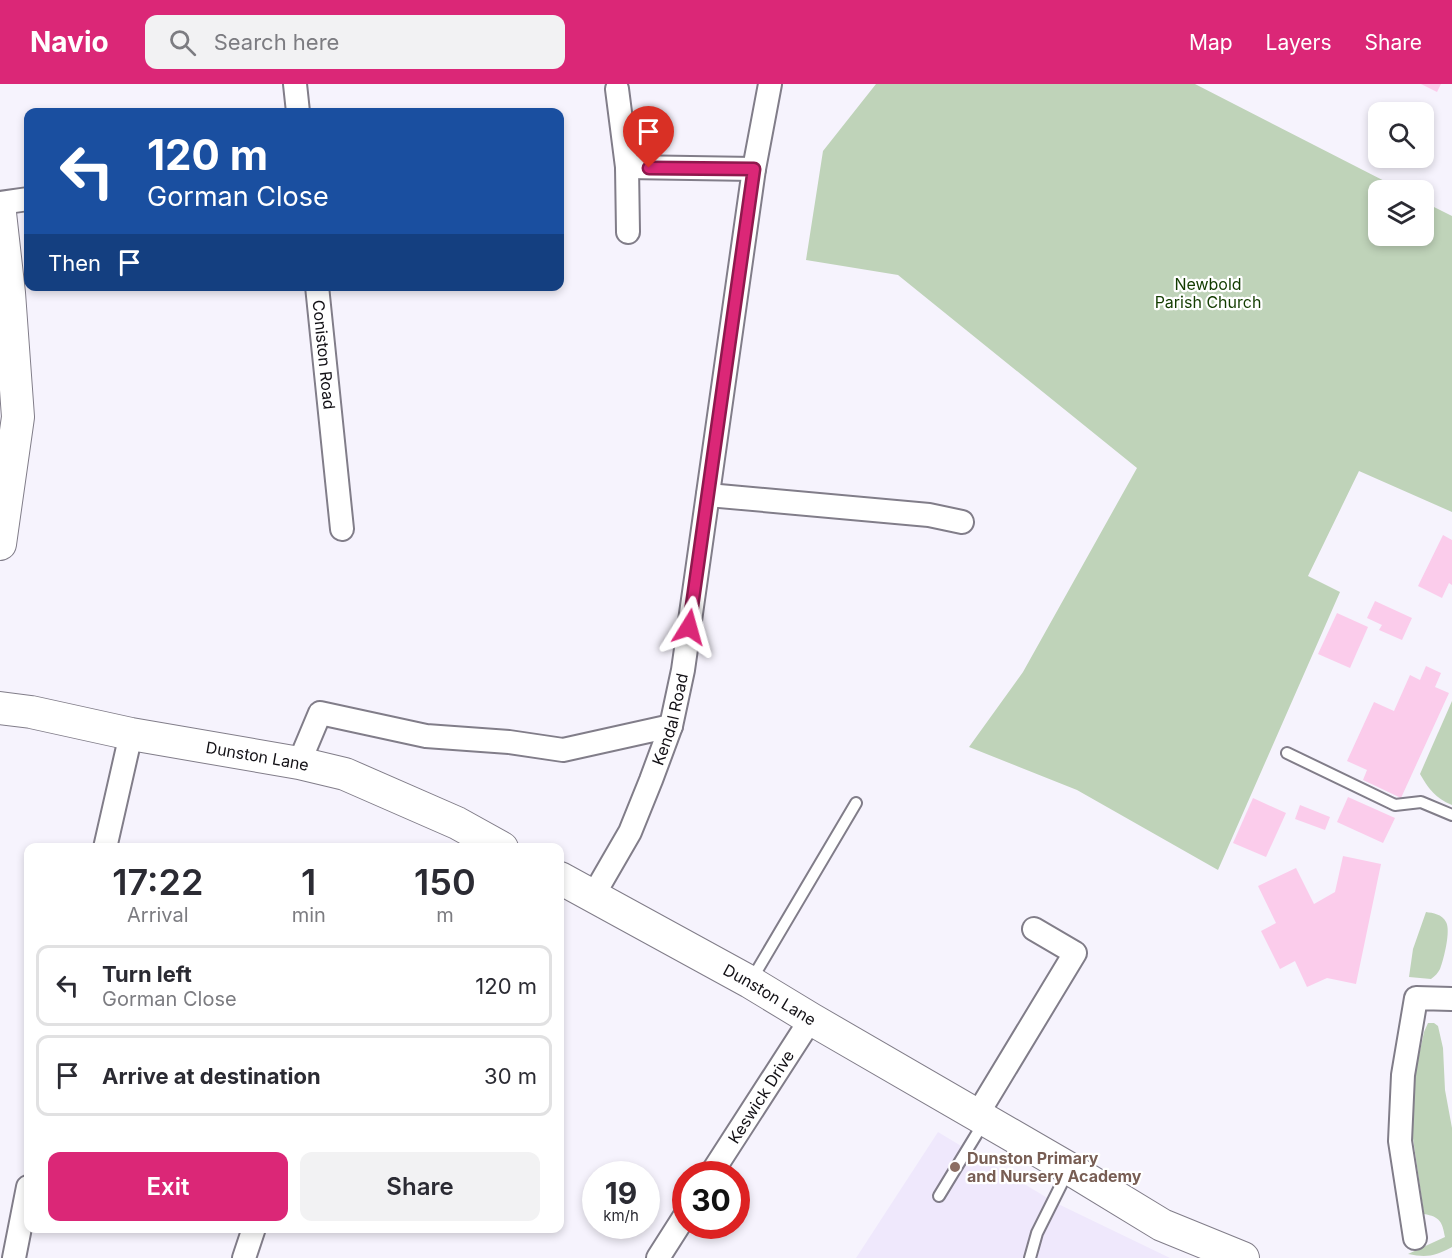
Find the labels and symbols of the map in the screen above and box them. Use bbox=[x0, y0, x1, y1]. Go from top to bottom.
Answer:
pin bbox=[623, 106, 674, 168]
park label: Newbold Parish Church bbox=[1155, 274, 1261, 312]
street label: Coniston Road bbox=[308, 299, 340, 411]
position arrow bbox=[657, 595, 721, 659]
street label: Kendal Road bbox=[647, 671, 692, 768]
street label: Dunston Lane bbox=[204, 737, 311, 775]
street label: Dunston Lane bbox=[720, 959, 820, 1030]
street label: Keswick Drive bbox=[723, 1046, 798, 1147]
place label: Dunston Primary and Nursery Academy bbox=[967, 1148, 1142, 1186]
marker: Dunston Primary and Nursery Academy bbox=[948, 1160, 962, 1174]
speed limit sign: 30 bbox=[672, 1161, 750, 1239]

